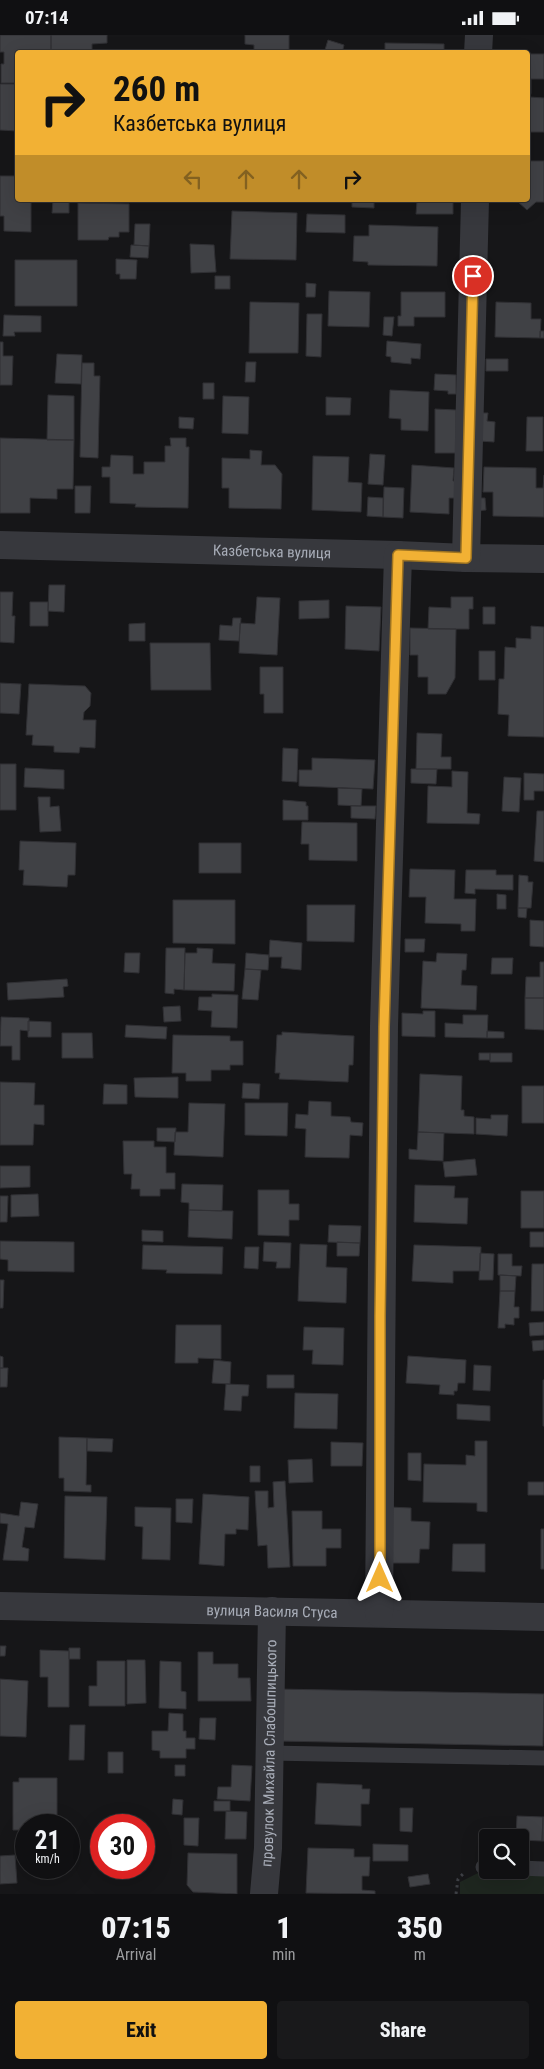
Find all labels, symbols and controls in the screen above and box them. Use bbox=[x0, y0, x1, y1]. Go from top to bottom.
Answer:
text: 07:14 bbox=[25, 6, 69, 29]
text: 260 m bbox=[113, 69, 200, 110]
icon: right bbox=[30, 70, 95, 135]
text: Казбетська вулиця bbox=[113, 111, 286, 136]
icon: left bbox=[179, 165, 207, 193]
icon: ahead bbox=[232, 165, 260, 193]
icon: ahead bbox=[285, 165, 313, 193]
icon: right bbox=[338, 165, 366, 193]
pin bbox=[452, 255, 494, 297]
icon: arrive bbox=[459, 262, 487, 290]
street label: Казбетська вулиця bbox=[213, 541, 331, 562]
position arrow bbox=[353, 1551, 405, 1603]
street label: вулиця Василя Стуса bbox=[206, 1601, 338, 1622]
street label: провулок Михайла Слабошпицького bbox=[257, 1639, 281, 1867]
speed limit sign: 30 bbox=[90, 1814, 155, 1879]
text: 21 bbox=[35, 1826, 60, 1855]
map controls bbox=[479, 1829, 529, 1879]
button: search bbox=[479, 1829, 529, 1879]
text: km/h bbox=[35, 1852, 60, 1866]
text: 07:15 bbox=[101, 1910, 171, 1945]
text: 1 bbox=[276, 1910, 291, 1945]
text: 350 bbox=[397, 1910, 443, 1945]
text: Arrival bbox=[116, 1945, 156, 1964]
text: min bbox=[272, 1945, 296, 1964]
text: m bbox=[414, 1945, 426, 1964]
button: Exit bbox=[15, 2001, 267, 2059]
button: Share bbox=[277, 2001, 529, 2059]

